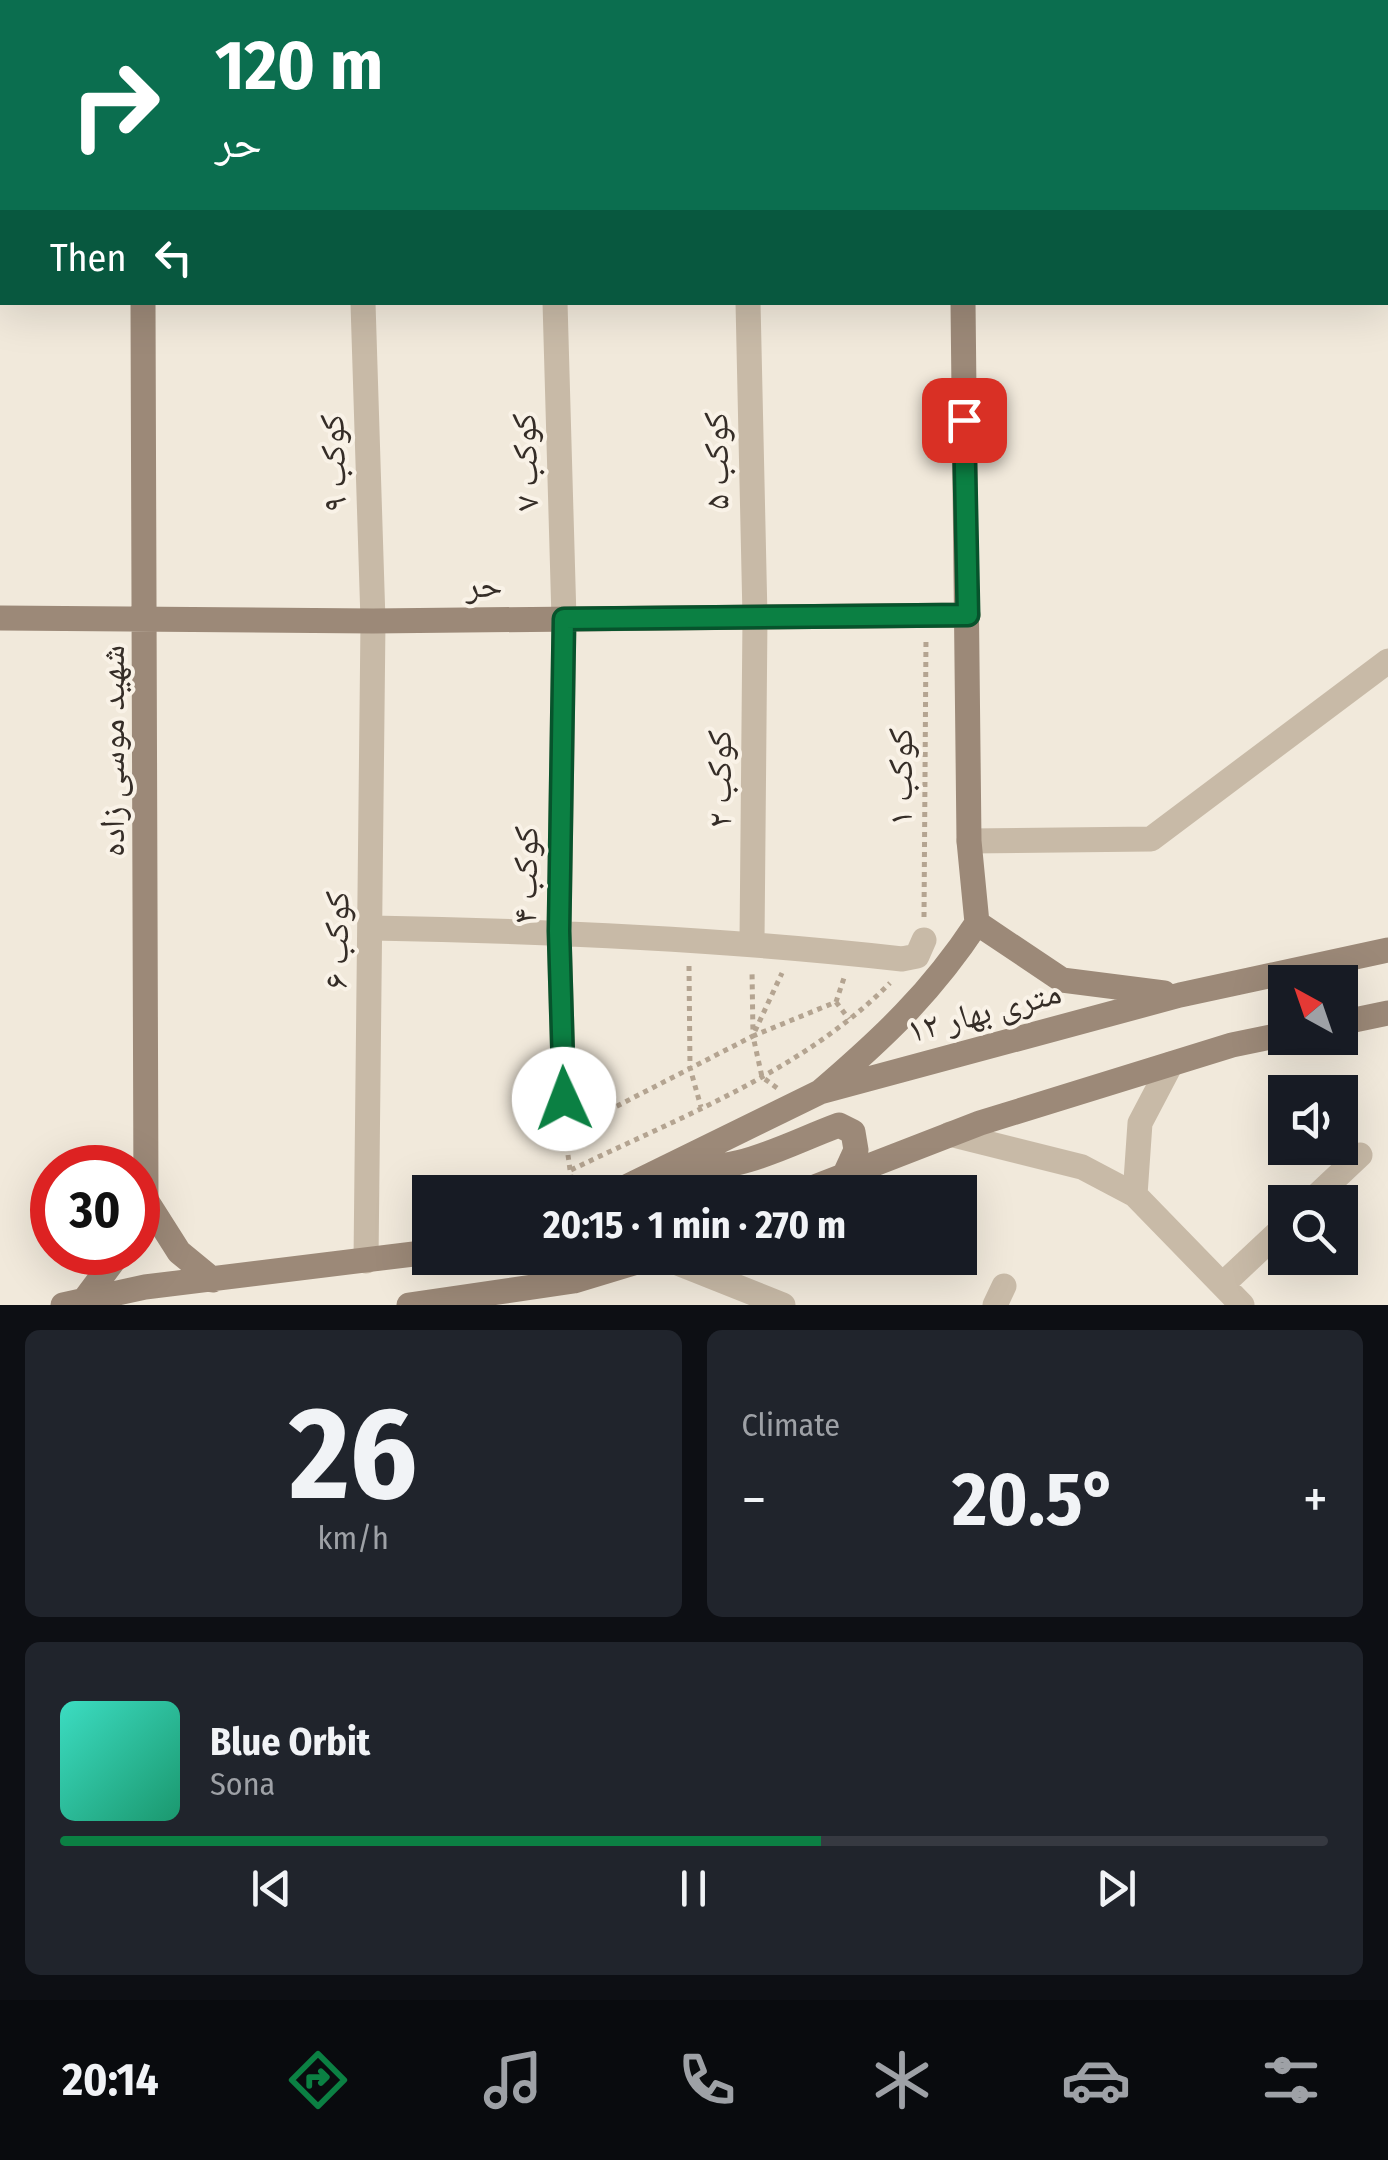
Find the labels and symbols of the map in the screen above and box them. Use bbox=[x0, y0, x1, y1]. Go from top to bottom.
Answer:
pin bbox=[922, 378, 1007, 463]
street label: کوکب ۷ bbox=[502, 412, 548, 512]
street label: کوکب ۵ bbox=[694, 412, 738, 510]
street label: کوکب ۹ bbox=[310, 413, 356, 513]
street label: حر bbox=[464, 564, 503, 606]
street label: شهید موسی زاده bbox=[91, 645, 133, 857]
street label: کوکب ۱ bbox=[879, 728, 921, 826]
street label: کوکب ۲ bbox=[698, 730, 740, 828]
street label: کوکب ۴ bbox=[503, 826, 547, 924]
street label: کوکب ۶ bbox=[314, 891, 358, 989]
north arrow bbox=[1268, 965, 1358, 1055]
street label: ۱۲ متری بهار bbox=[902, 970, 1066, 1052]
position arrow bbox=[512, 1047, 616, 1151]
speed limit sign: 30 bbox=[30, 1145, 160, 1275]

